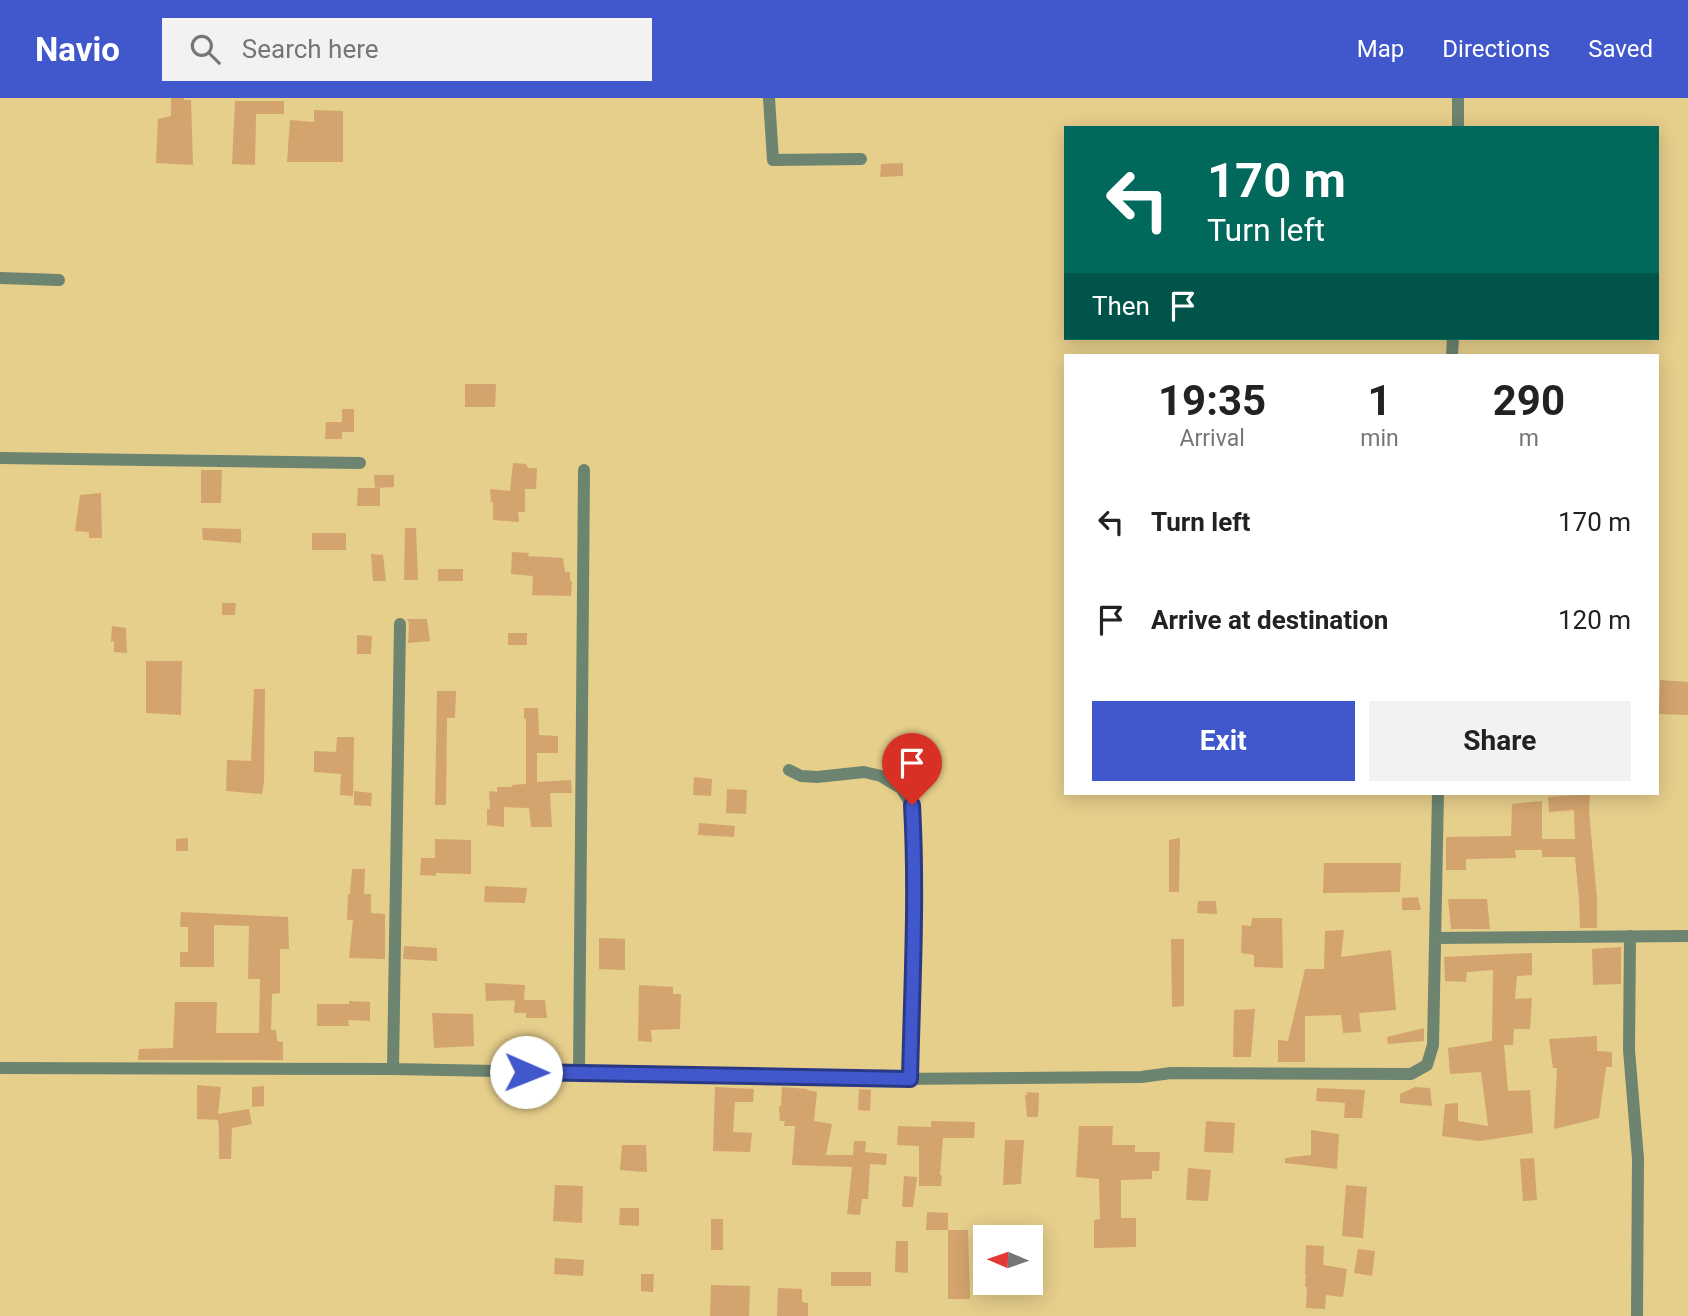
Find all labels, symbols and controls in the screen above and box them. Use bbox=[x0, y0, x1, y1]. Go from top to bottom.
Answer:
search box bbox=[162, 18, 652, 81]
text: Navio bbox=[35, 30, 120, 69]
icon: search bbox=[186, 30, 224, 68]
text: Search here bbox=[242, 34, 379, 64]
text: Map bbox=[1357, 35, 1404, 63]
text: Directions bbox=[1442, 35, 1550, 63]
text: Saved bbox=[1588, 35, 1653, 63]
text: 170 m bbox=[1207, 152, 1346, 209]
icon: left bbox=[1092, 154, 1183, 245]
text: Turn left bbox=[1207, 211, 1325, 249]
icon: arrive bbox=[1164, 287, 1202, 325]
text: Then bbox=[1092, 291, 1150, 321]
text: 19:35 bbox=[1158, 376, 1266, 425]
text: 1 bbox=[1367, 376, 1392, 425]
text: 290 bbox=[1493, 376, 1565, 425]
text: Arrival bbox=[1179, 425, 1245, 452]
text: min bbox=[1360, 425, 1399, 452]
text: m bbox=[1519, 425, 1539, 452]
icon: left bbox=[1092, 503, 1130, 541]
text: Turn left bbox=[1151, 507, 1250, 537]
text: 170 m bbox=[1558, 507, 1631, 537]
icon: arrive bbox=[1092, 601, 1130, 639]
text: Arrive at destination bbox=[1151, 605, 1388, 635]
text: 120 m bbox=[1558, 605, 1631, 635]
button: Exit bbox=[1092, 701, 1355, 781]
button: Share bbox=[1369, 701, 1631, 781]
pin bbox=[882, 733, 942, 805]
icon: arrive bbox=[893, 744, 931, 782]
position arrow bbox=[489, 1035, 563, 1109]
north arrow bbox=[973, 1225, 1043, 1295]
map controls bbox=[973, 1225, 1043, 1295]

